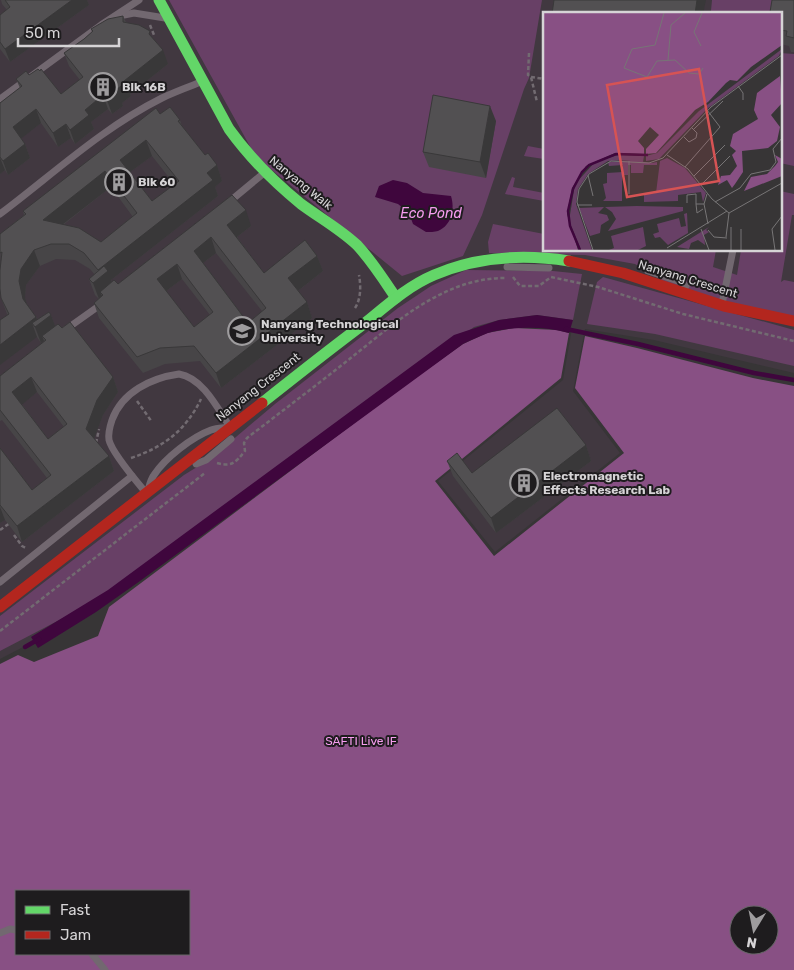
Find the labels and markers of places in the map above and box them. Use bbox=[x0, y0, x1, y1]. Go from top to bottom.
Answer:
building icon: Blk 16B bbox=[88, 72, 118, 102]
place label: Blk 16B bbox=[122, 80, 166, 94]
building icon: Blk 60 bbox=[104, 167, 134, 197]
place label: Blk 60 bbox=[138, 175, 175, 189]
school or university icon: Nanyang Technological University bbox=[227, 316, 257, 346]
place label: Nanyang Technological University bbox=[261, 317, 399, 345]
building icon: Electromagnetic Effects Research Lab bbox=[509, 468, 539, 498]
place label: Electromagnetic Effects Research Lab bbox=[543, 469, 670, 497]

